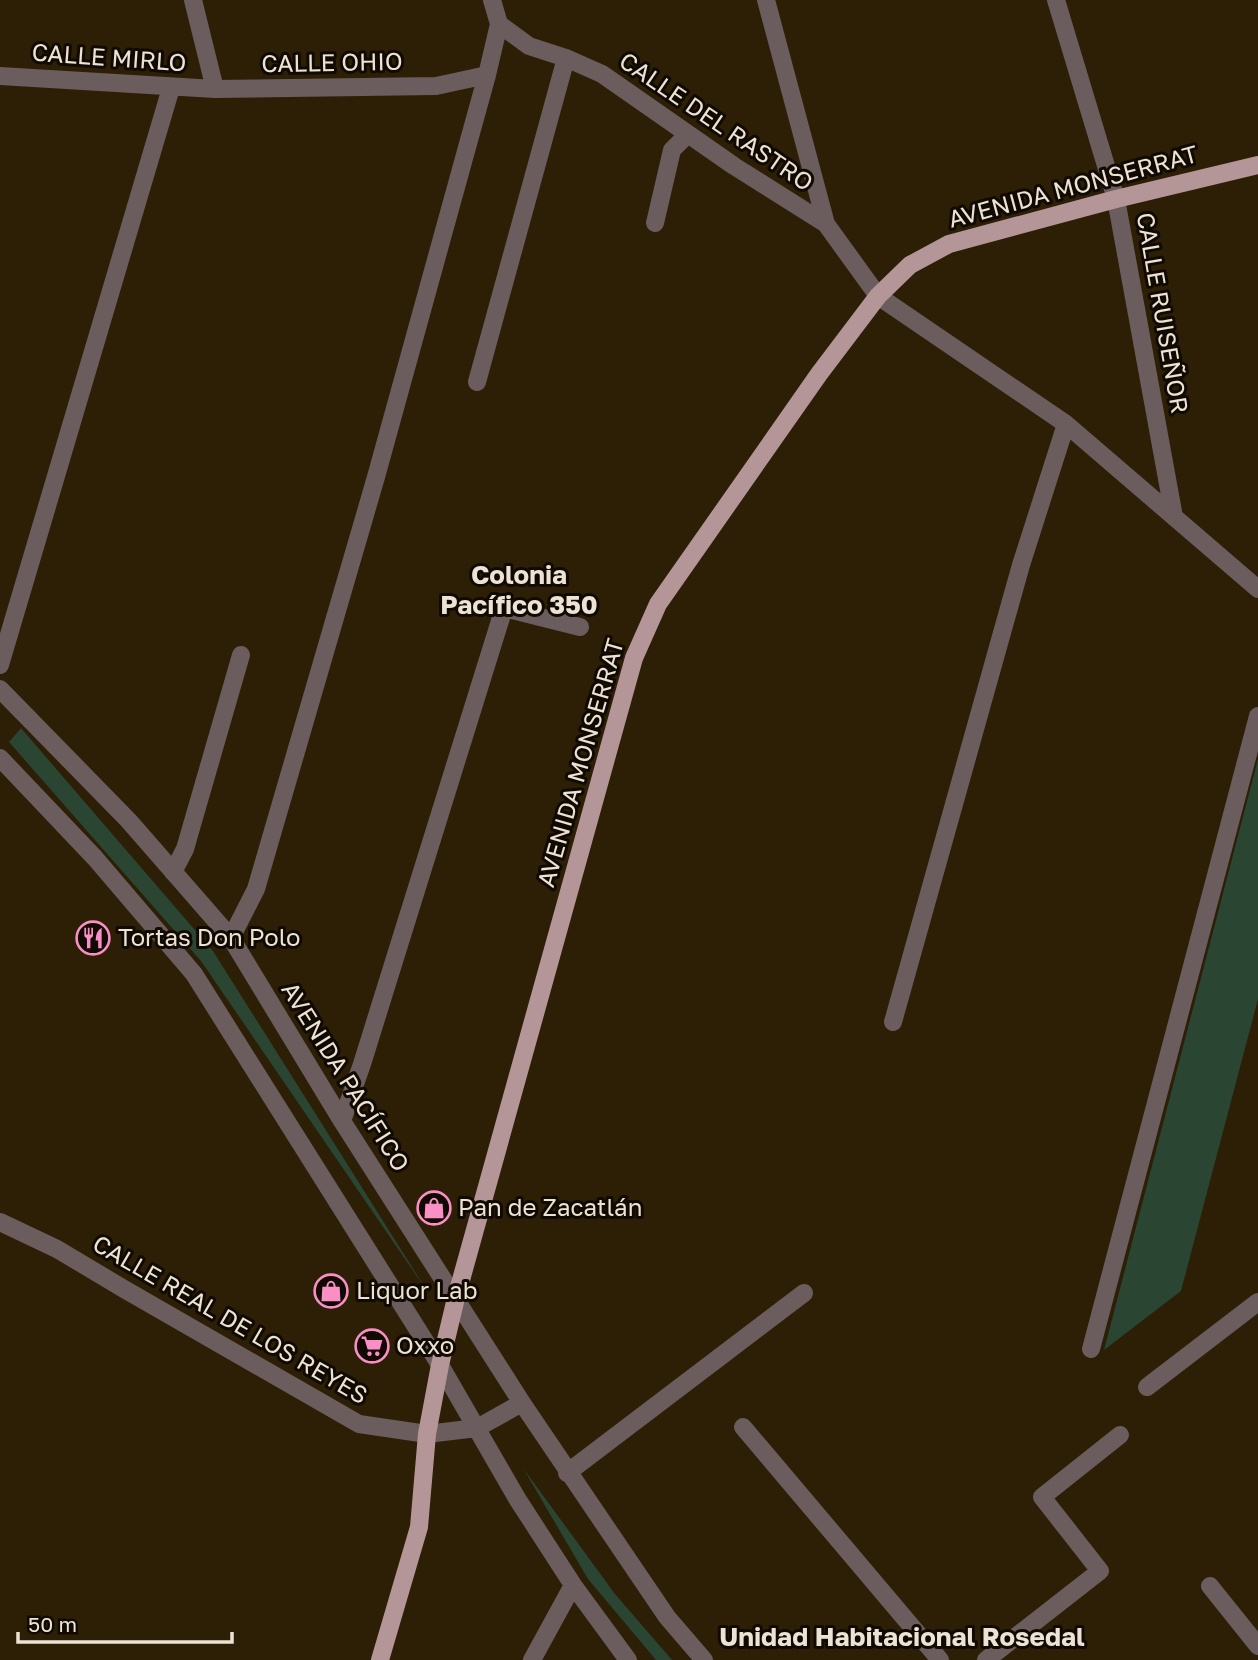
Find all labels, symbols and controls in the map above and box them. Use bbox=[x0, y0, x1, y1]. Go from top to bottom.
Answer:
street label: CALLE MIRLO bbox=[31, 37, 187, 76]
street label: CALLE DEL RASTRO bbox=[615, 45, 819, 196]
street label: CALLE OHIO bbox=[261, 46, 403, 77]
street label: AVENIDA MONSERRAT bbox=[945, 138, 1201, 233]
street label: CALLE RUISEÑOR bbox=[1132, 210, 1195, 415]
district label: Colonia Pacífico 350 bbox=[440, 559, 598, 620]
street label: AVENIDA MONSERRAT bbox=[530, 635, 629, 890]
restaurant icon: Tortas Don Polo bbox=[74, 919, 112, 957]
place label: Tortas Don Polo bbox=[118, 922, 301, 951]
street label: AVENIDA PACÍFICO bbox=[276, 976, 416, 1176]
shop icon: Pan de Zacatlán bbox=[415, 1189, 453, 1227]
place label: Pan de Zacatlán bbox=[458, 1192, 642, 1221]
street label: CALLE REAL DE LOS REYES bbox=[88, 1228, 373, 1409]
shop icon: Liquor Lab bbox=[312, 1272, 350, 1310]
place label: Liquor Lab bbox=[356, 1275, 477, 1304]
supermarket icon: Oxxo bbox=[353, 1327, 391, 1365]
place label: Oxxo bbox=[396, 1330, 454, 1359]
scale bar bbox=[18, 1600, 231, 1644]
text: 50 m bbox=[28, 1611, 77, 1637]
district label: Unidad Habitacional Rosedal bbox=[719, 1621, 1085, 1652]

